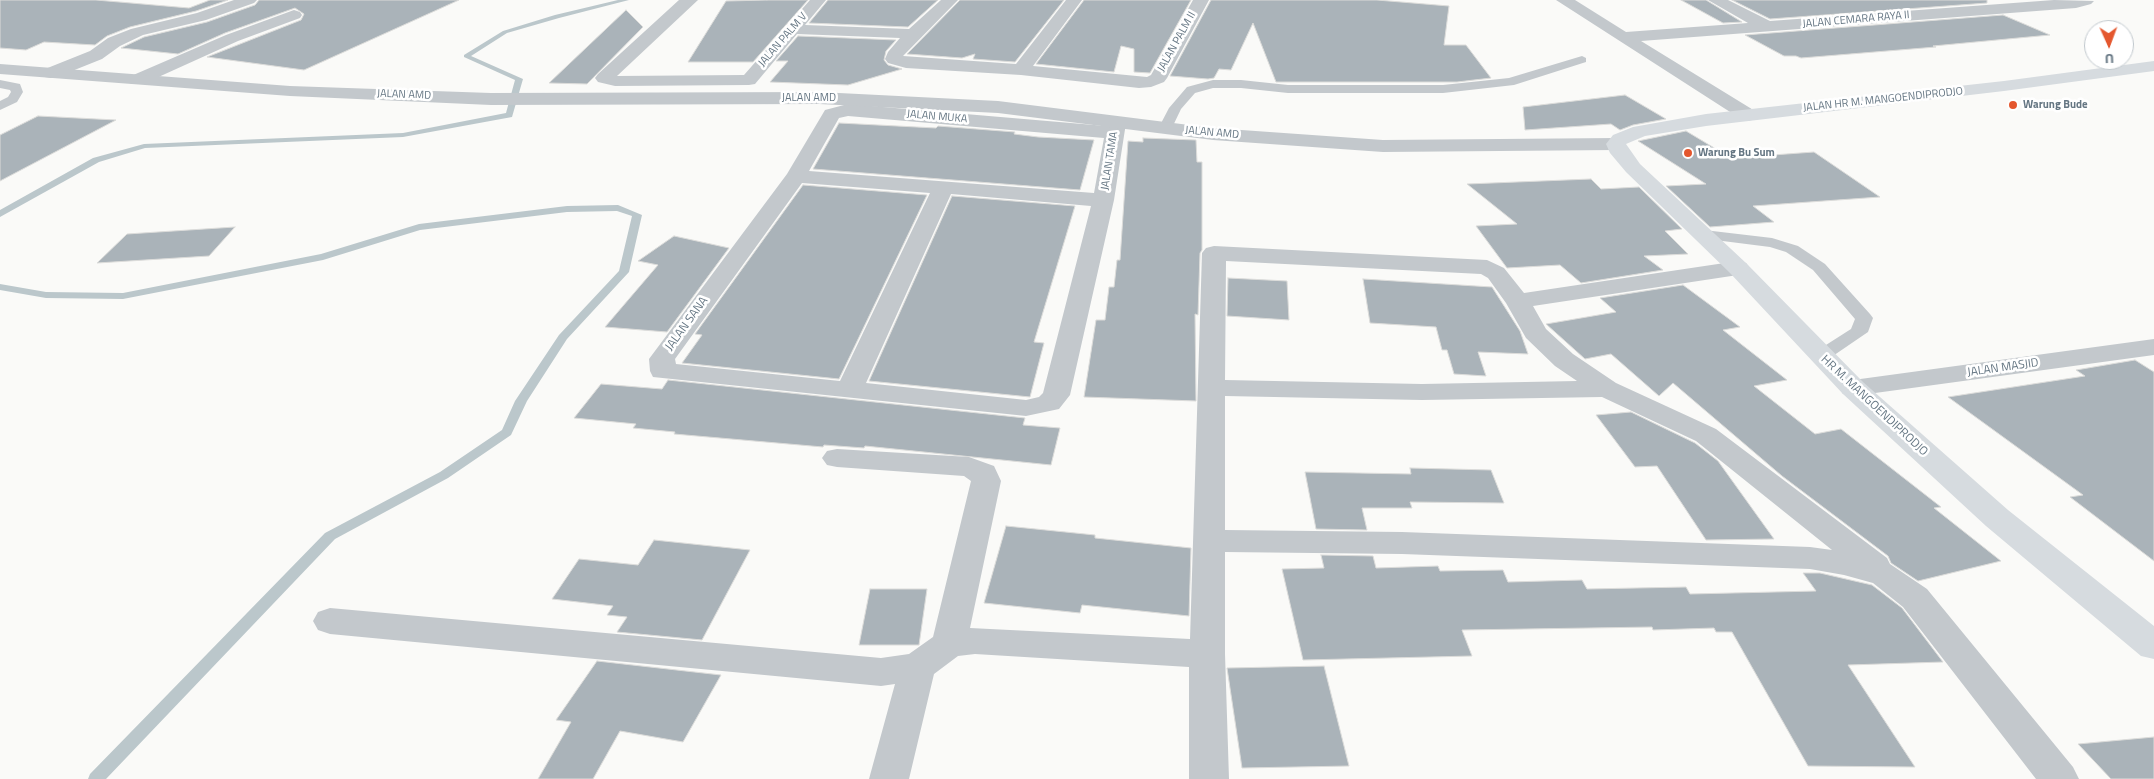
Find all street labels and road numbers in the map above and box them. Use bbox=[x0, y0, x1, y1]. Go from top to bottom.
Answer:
street label: JALAN CEMARA RAYA II bbox=[1802, 9, 1910, 31]
street label: JALAN PALM V bbox=[756, 10, 810, 70]
street label: JALAN PALM II bbox=[1155, 10, 1199, 74]
street label: JALAN HR M. MANGOENDIPRODJO bbox=[1802, 85, 1964, 115]
street label: JALAN AMD bbox=[377, 87, 431, 103]
street label: JALAN AMD bbox=[782, 91, 836, 105]
street label: JALAN MUKA bbox=[906, 108, 968, 126]
street label: JALAN AMD bbox=[1184, 124, 1240, 142]
street label: JALAN TAMA bbox=[1099, 131, 1121, 191]
street label: JALAN SANA bbox=[663, 294, 711, 354]
street label: HR M. MANGOENDIPRODJO bbox=[1818, 353, 1930, 459]
street label: JALAN MASJID bbox=[1966, 356, 2040, 380]

